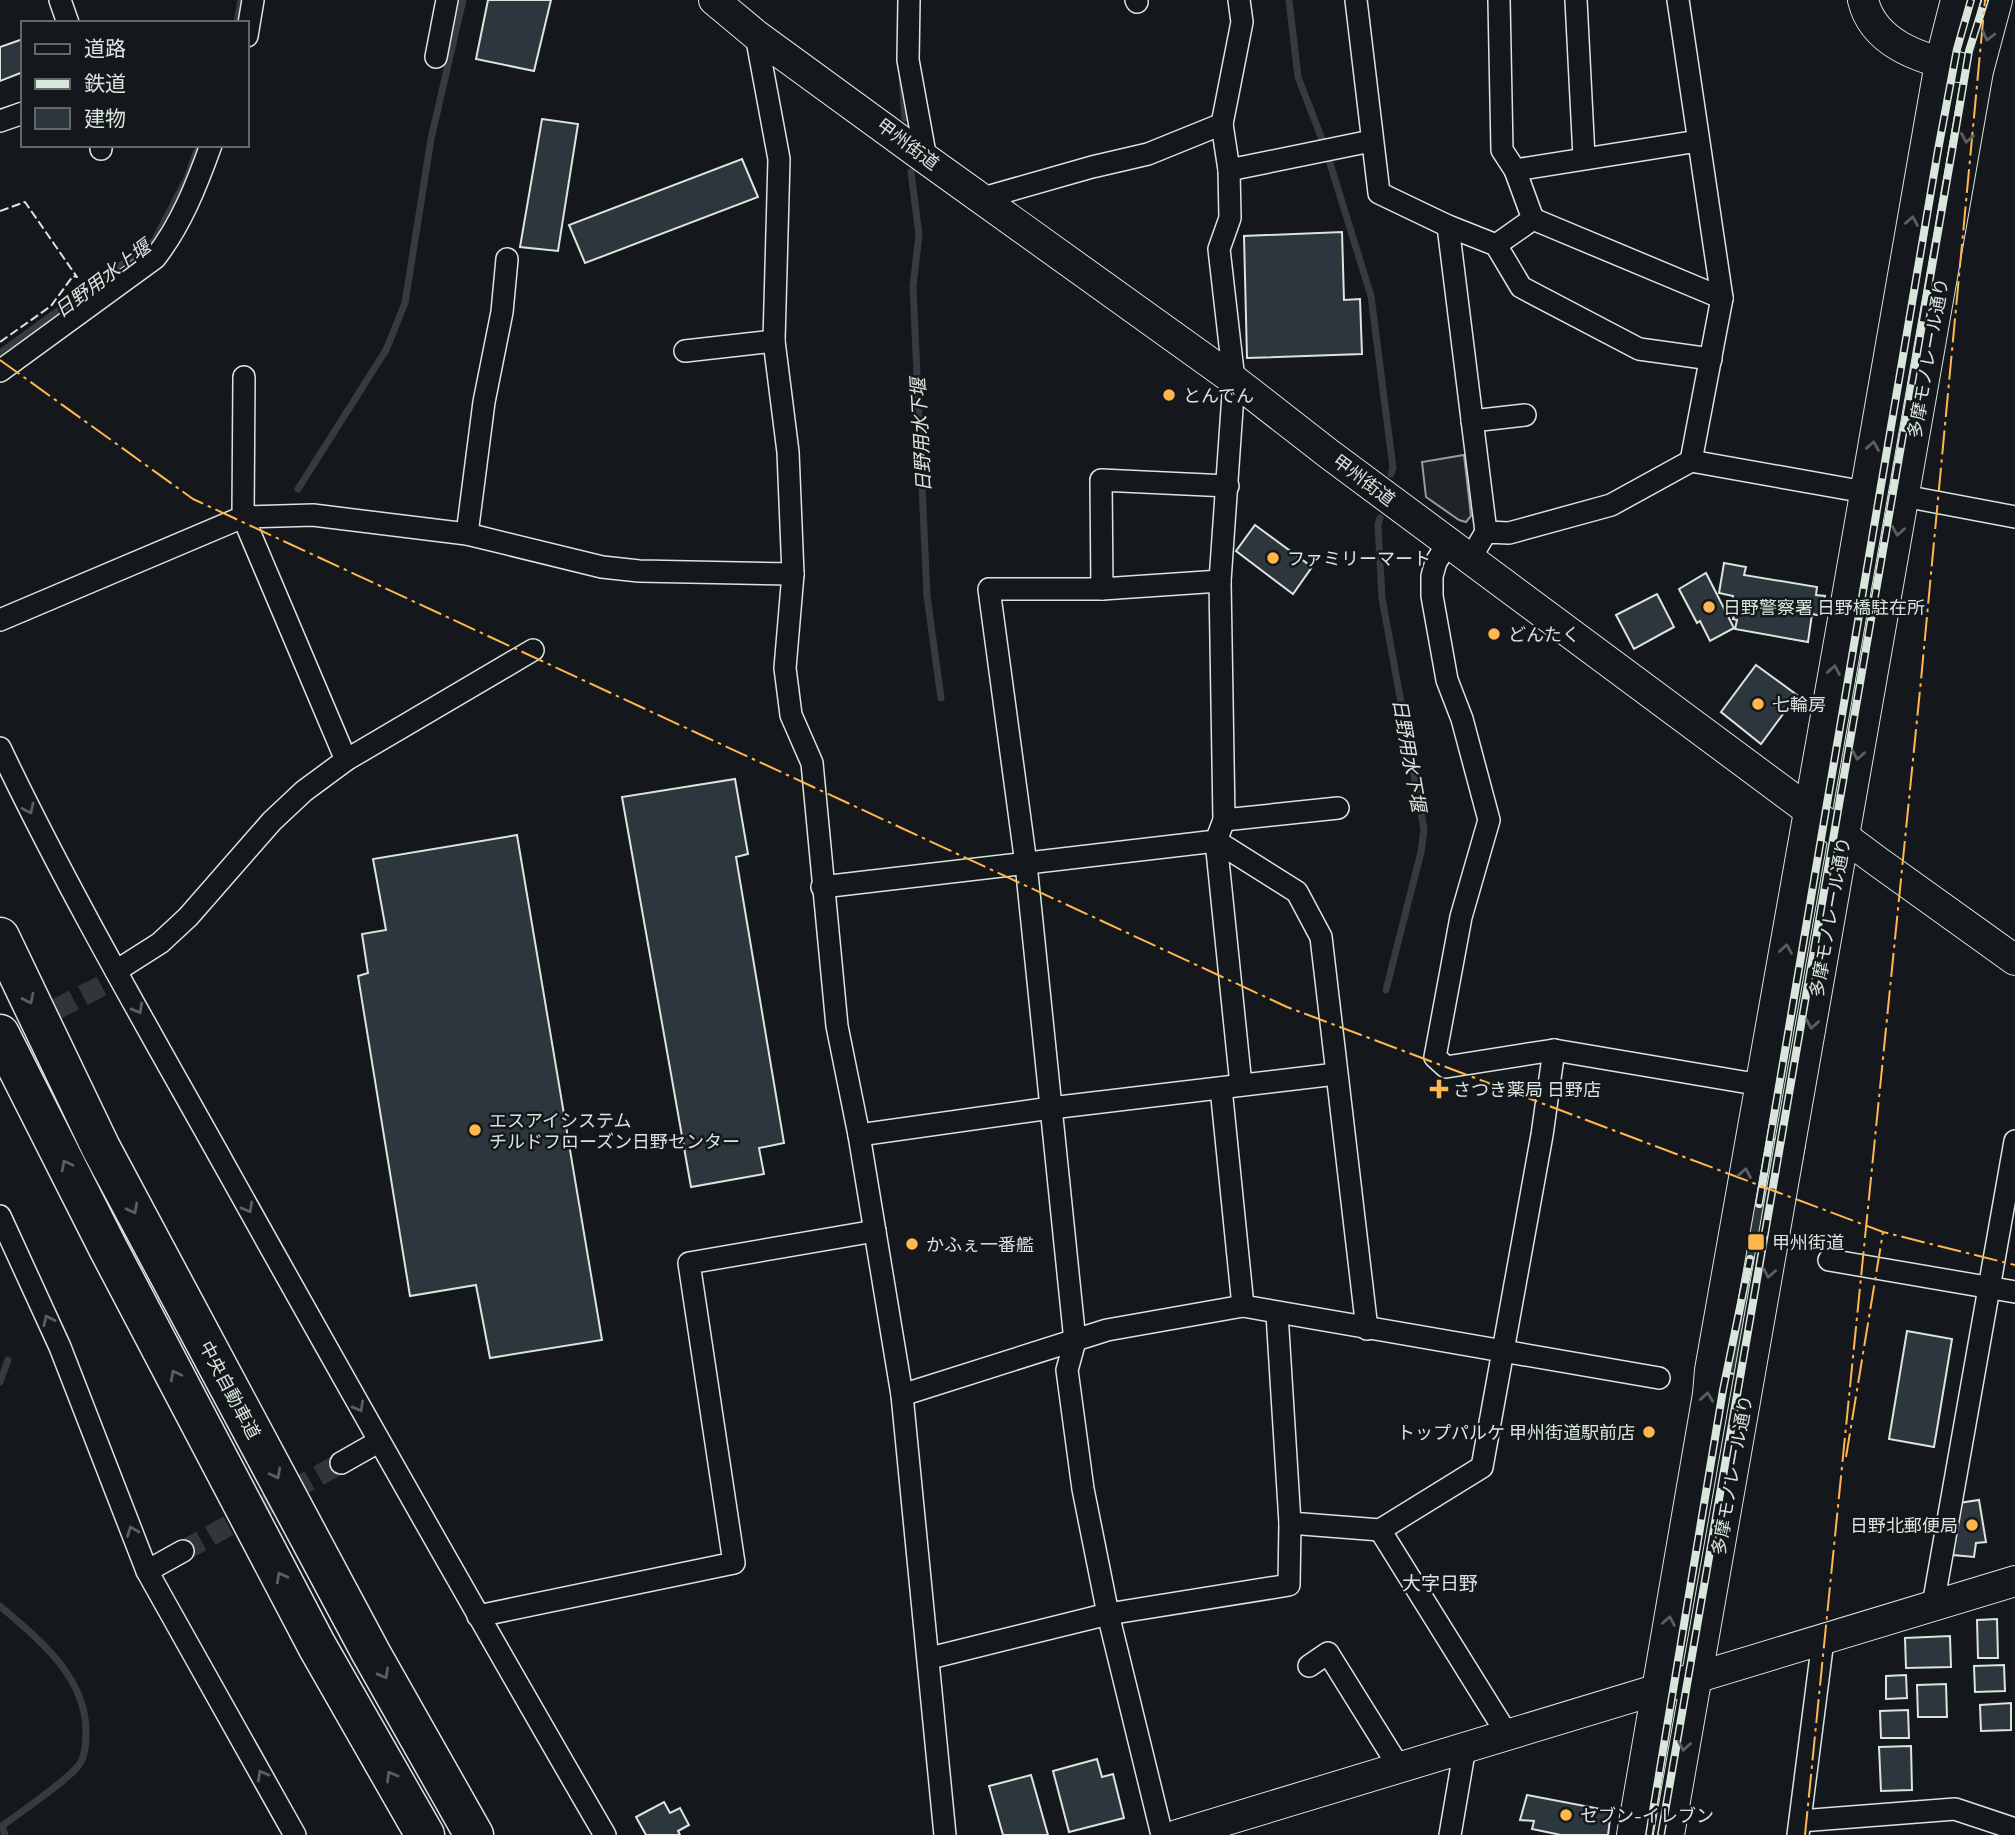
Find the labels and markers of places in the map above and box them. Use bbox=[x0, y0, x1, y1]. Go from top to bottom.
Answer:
place label: とんでん bbox=[1183, 382, 1254, 409]
marker: とんでん bbox=[1161, 387, 1177, 403]
place label: ファミリーマート bbox=[1287, 545, 1431, 572]
marker: ファミリーマート bbox=[1265, 550, 1281, 566]
place label: 日野警察署 日野橋駐在所 bbox=[1723, 594, 1925, 621]
marker: 日野警察署 日野橋駐在所 bbox=[1701, 599, 1717, 615]
place label: どんたく bbox=[1508, 621, 1580, 648]
marker: どんたく bbox=[1486, 626, 1502, 642]
place label: 七輪房 bbox=[1772, 691, 1826, 718]
marker: 七輪房 bbox=[1750, 696, 1766, 712]
place label: さつき薬局 日野店 bbox=[1453, 1076, 1601, 1103]
marker: さつき薬局 日野店 bbox=[1431, 1081, 1447, 1097]
place label: エスアイシステム チルドフローズン日野センター bbox=[489, 1107, 740, 1155]
marker: エスアイシステム チルドフローズン日野センター bbox=[467, 1122, 483, 1138]
place label: 甲州街道 bbox=[1772, 1229, 1844, 1256]
place label: かふぇ一番艦 bbox=[926, 1231, 1034, 1258]
marker: 甲州街道 bbox=[1746, 1232, 1766, 1252]
marker: かふぇ一番艦 bbox=[904, 1236, 920, 1252]
place label: トップパルケ 甲州街道駅前店 bbox=[1397, 1419, 1635, 1446]
marker: トップパルケ 甲州街道駅前店 bbox=[1641, 1424, 1657, 1440]
place label: 日野北郵便局 bbox=[1850, 1512, 1958, 1539]
marker: 日野北郵便局 bbox=[1964, 1517, 1980, 1533]
place label: セブン-イレブン bbox=[1580, 1802, 1714, 1829]
marker: セブン-イレブン bbox=[1558, 1807, 1574, 1823]

